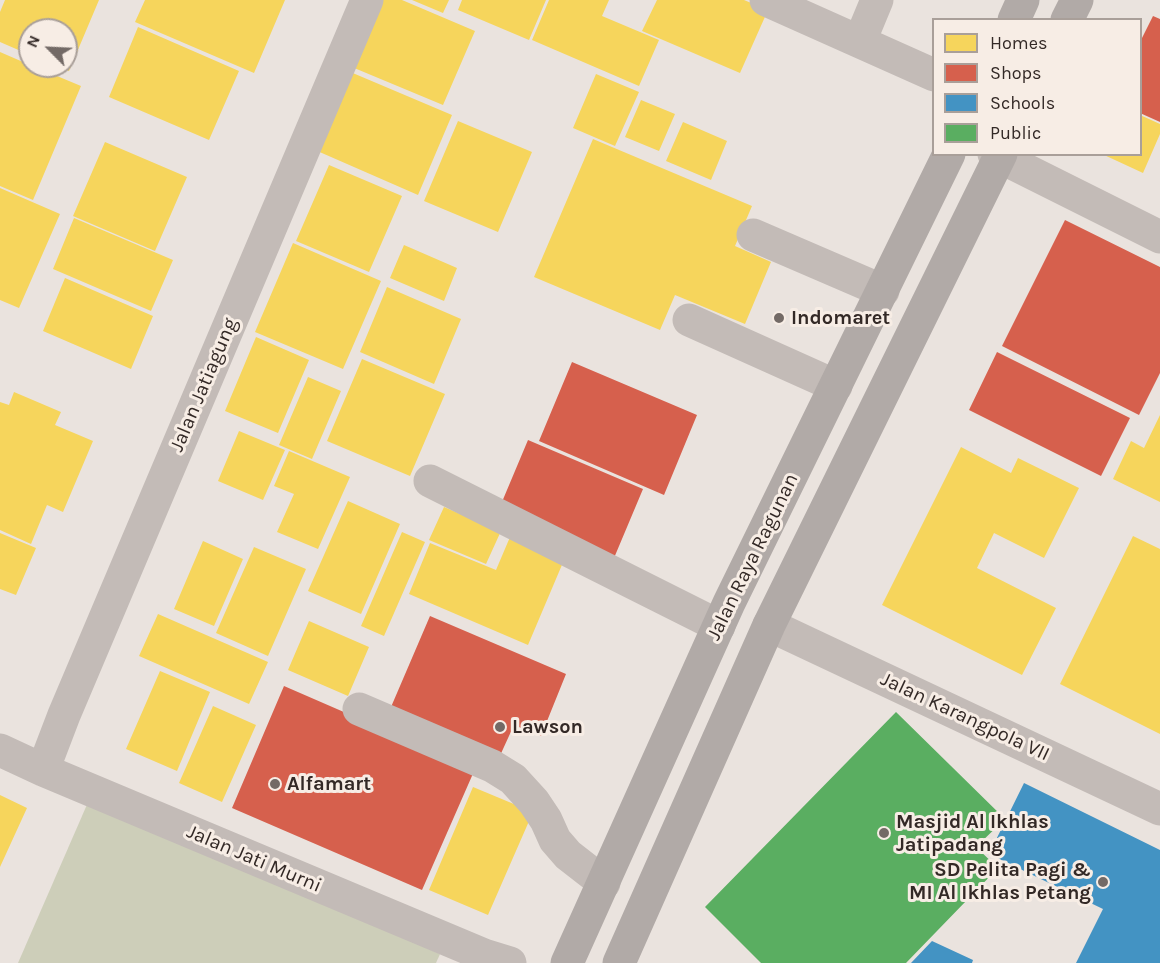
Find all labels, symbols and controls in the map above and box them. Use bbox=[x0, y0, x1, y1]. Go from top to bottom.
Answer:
north arrow bbox=[18, 18, 78, 78]
legend bbox=[932, 18, 1142, 156]
text: N bbox=[22, 32, 44, 50]
text: Homes bbox=[990, 32, 1047, 54]
text: Shops bbox=[990, 62, 1042, 84]
text: Schools bbox=[990, 92, 1055, 114]
text: Public bbox=[990, 122, 1041, 144]
place label: Indomaret bbox=[791, 306, 890, 330]
marker: Indomaret bbox=[772, 311, 786, 325]
street label: Jalan Jatiagung bbox=[165, 315, 243, 455]
street label: Jalan Raya Ragunan bbox=[702, 470, 804, 644]
street label: Jalan Karangpola VII bbox=[877, 667, 1053, 767]
place label: Lawson bbox=[512, 715, 583, 739]
marker: Lawson bbox=[493, 720, 507, 734]
place label: Alfamart bbox=[287, 772, 371, 796]
marker: Alfamart bbox=[268, 777, 282, 791]
place label: Masjid Al Ikhlas Jatipadang bbox=[896, 810, 1049, 857]
street label: Jalan Jati Murni bbox=[183, 820, 325, 898]
marker: Masjid Al Ikhlas Jatipadang bbox=[877, 826, 891, 840]
place label: SD Pelita Pagi & MI Al Ikhlas Petang bbox=[909, 858, 1091, 905]
marker: SD Pelita Pagi & MI Al Ikhlas Petang bbox=[1096, 875, 1110, 889]

